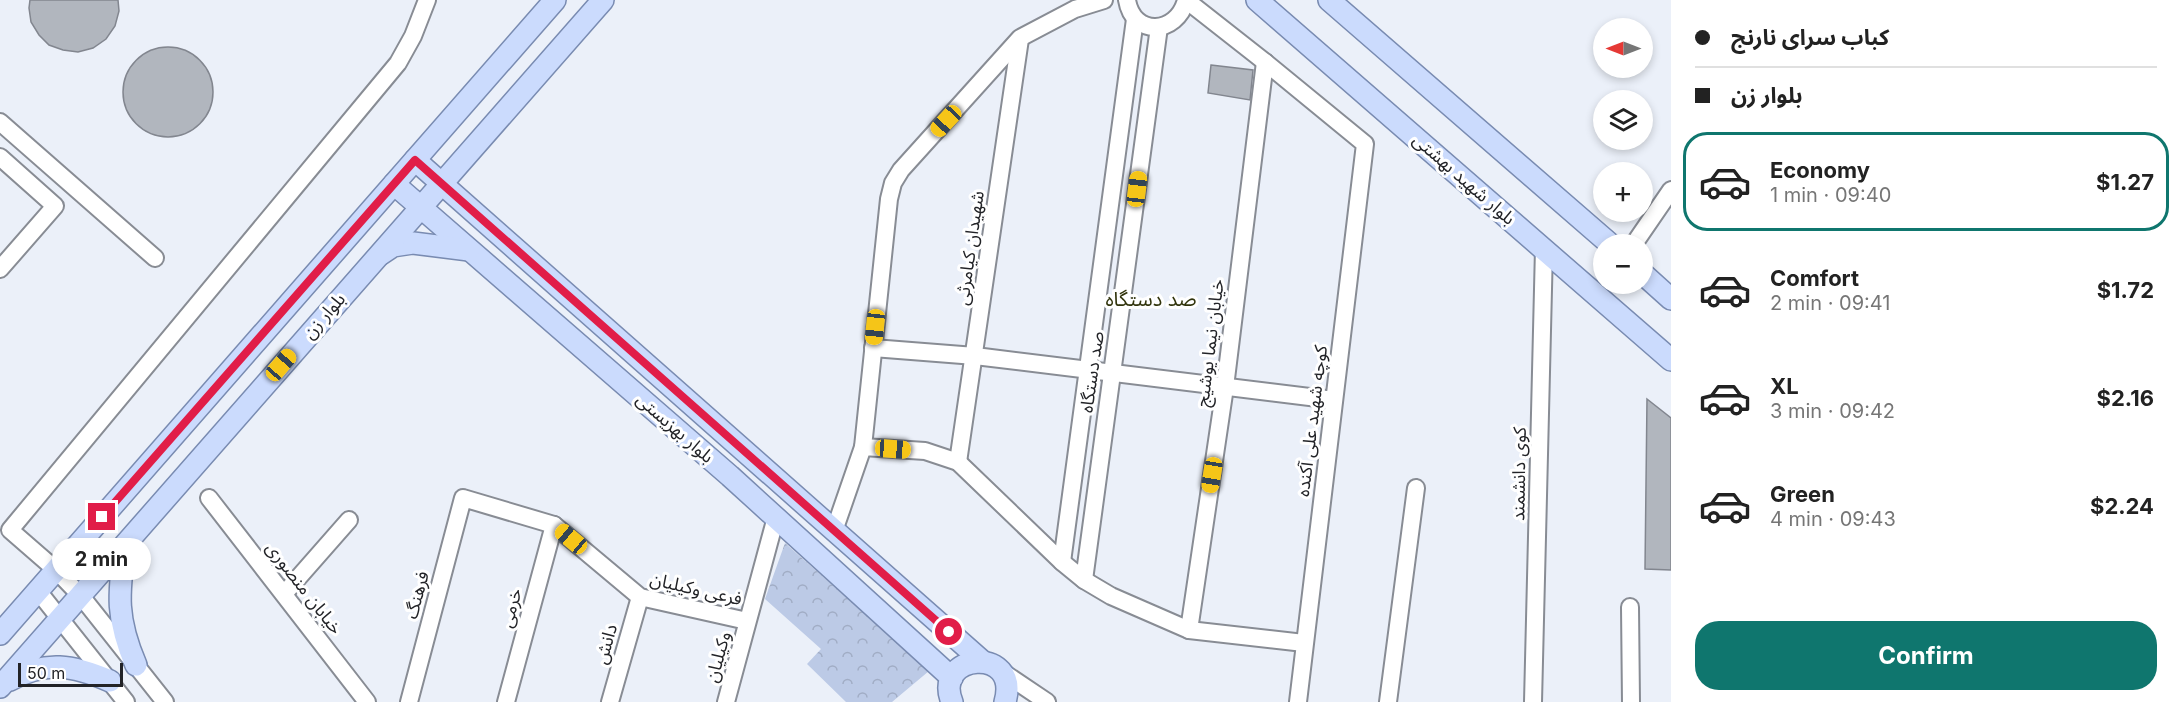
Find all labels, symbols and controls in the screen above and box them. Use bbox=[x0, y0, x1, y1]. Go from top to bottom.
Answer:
north arrow bbox=[1593, 18, 1653, 78]
map controls bbox=[1593, 18, 1653, 294]
text: کباب سرای نارنج bbox=[1731, 24, 1889, 50]
text: بلوار زن bbox=[1731, 82, 1803, 108]
button: layers bbox=[1593, 90, 1653, 150]
car bbox=[927, 102, 965, 140]
street label: بلوار شهید بهشتی bbox=[1408, 129, 1520, 229]
icon: car bbox=[1698, 155, 1752, 209]
text: Economy bbox=[1770, 157, 1870, 183]
button: + bbox=[1593, 162, 1653, 222]
text: $1.27 bbox=[2096, 169, 2154, 195]
car bbox=[1126, 170, 1148, 208]
text: 1 min · 09:40 bbox=[1770, 183, 1891, 207]
street label: شهیدان کیامرثی bbox=[951, 189, 989, 307]
button: − bbox=[1593, 234, 1653, 294]
icon: car bbox=[1698, 263, 1752, 317]
text: Comfort bbox=[1770, 265, 1859, 291]
text: $1.72 bbox=[2097, 277, 2154, 303]
street label: خیابان نیما یوشیج bbox=[1191, 278, 1231, 408]
district label: صد دستگاه bbox=[1105, 287, 1197, 311]
street label: بلوار زن bbox=[298, 289, 350, 343]
text: 2 min · 09:41 bbox=[1770, 291, 1890, 315]
car bbox=[864, 308, 886, 346]
street label: صد دستگاه bbox=[1075, 330, 1108, 414]
street label: کوچه شهید علی آکنده bbox=[1292, 343, 1332, 498]
car bbox=[262, 346, 300, 384]
icon: car bbox=[1698, 371, 1752, 425]
text: XL bbox=[1770, 373, 1799, 399]
text: $2.16 bbox=[2097, 385, 2154, 411]
street label: بلوار بهزیستی bbox=[632, 388, 718, 468]
text: 3 min · 09:42 bbox=[1770, 399, 1895, 423]
street label: کوی دانشمند bbox=[1507, 426, 1531, 521]
car bbox=[874, 439, 912, 459]
car bbox=[1200, 456, 1224, 494]
icon: car bbox=[1698, 479, 1752, 533]
text: Green bbox=[1770, 481, 1835, 507]
text: $2.24 bbox=[2090, 493, 2154, 519]
route end bbox=[88, 503, 115, 530]
text: 4 min · 09:43 bbox=[1770, 507, 1896, 531]
car bbox=[551, 521, 591, 557]
street label: خیابان منصوری bbox=[261, 537, 347, 639]
callout: 2 min bbox=[52, 538, 152, 580]
text: 2 min bbox=[75, 547, 128, 571]
street label: فرعی وکیلیان bbox=[648, 568, 744, 610]
street label: فرهنگ bbox=[400, 569, 434, 621]
street label: خرمی bbox=[495, 586, 527, 630]
route start bbox=[935, 618, 962, 645]
street label: دانش bbox=[590, 621, 622, 667]
button: Confirm bbox=[1695, 621, 2157, 690]
street label: وکیلیان bbox=[701, 629, 735, 685]
scale bar bbox=[18, 660, 123, 688]
text: 50 m bbox=[27, 663, 65, 683]

